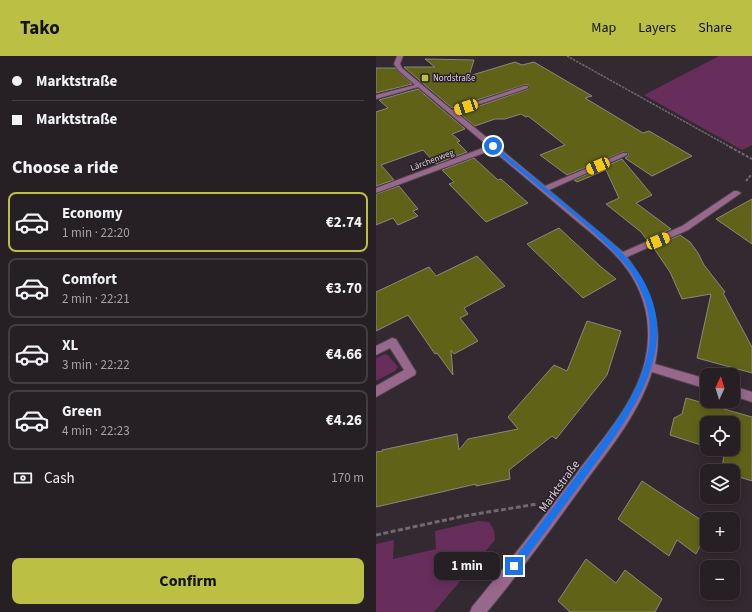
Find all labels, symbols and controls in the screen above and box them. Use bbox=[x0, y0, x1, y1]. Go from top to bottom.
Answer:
text: Tako bbox=[20, 15, 60, 42]
text: Map bbox=[591, 18, 616, 38]
text: Layers bbox=[638, 18, 676, 38]
text: Share bbox=[698, 18, 732, 38]
text: Marktstraße bbox=[36, 71, 117, 92]
place label: Nordstraße bbox=[433, 72, 476, 85]
marker: Nordstraße bbox=[420, 73, 430, 83]
car bbox=[453, 98, 479, 116]
text: Marktstraße bbox=[36, 109, 117, 130]
route start bbox=[484, 137, 502, 155]
street label: Lärchenweg bbox=[409, 146, 456, 175]
text: Choose a ride bbox=[12, 155, 118, 180]
car bbox=[585, 156, 611, 176]
text: Economy bbox=[62, 203, 123, 224]
icon: car bbox=[14, 204, 50, 240]
text: €2.74 bbox=[326, 212, 362, 233]
text: 1 min · 22:20 bbox=[62, 224, 130, 242]
car bbox=[645, 231, 671, 251]
text: Comfort bbox=[62, 269, 117, 290]
icon: car bbox=[14, 270, 50, 306]
text: €3.70 bbox=[326, 278, 362, 299]
text: 2 min · 22:21 bbox=[62, 290, 130, 308]
text: XL bbox=[62, 335, 78, 356]
icon: car bbox=[14, 336, 50, 372]
text: €4.66 bbox=[326, 344, 362, 365]
text: 3 min · 22:22 bbox=[62, 356, 130, 374]
north arrow bbox=[700, 368, 740, 408]
map controls bbox=[700, 368, 740, 600]
text: Green bbox=[62, 401, 102, 422]
icon: car bbox=[14, 402, 50, 438]
text: €4.26 bbox=[326, 410, 362, 431]
button: locate bbox=[700, 416, 740, 456]
text: 4 min · 22:23 bbox=[62, 422, 130, 440]
street label: Marktstraße bbox=[535, 457, 584, 516]
button: layers bbox=[700, 464, 740, 504]
icon: cash bbox=[12, 467, 34, 489]
text: Cash bbox=[44, 468, 75, 489]
text: 170 m bbox=[331, 469, 364, 487]
button: + bbox=[700, 512, 740, 552]
callout: 1 min bbox=[434, 552, 500, 580]
text: 1 min bbox=[451, 557, 483, 575]
route end bbox=[505, 557, 523, 575]
button: Confirm bbox=[12, 558, 364, 604]
button: − bbox=[700, 560, 740, 600]

